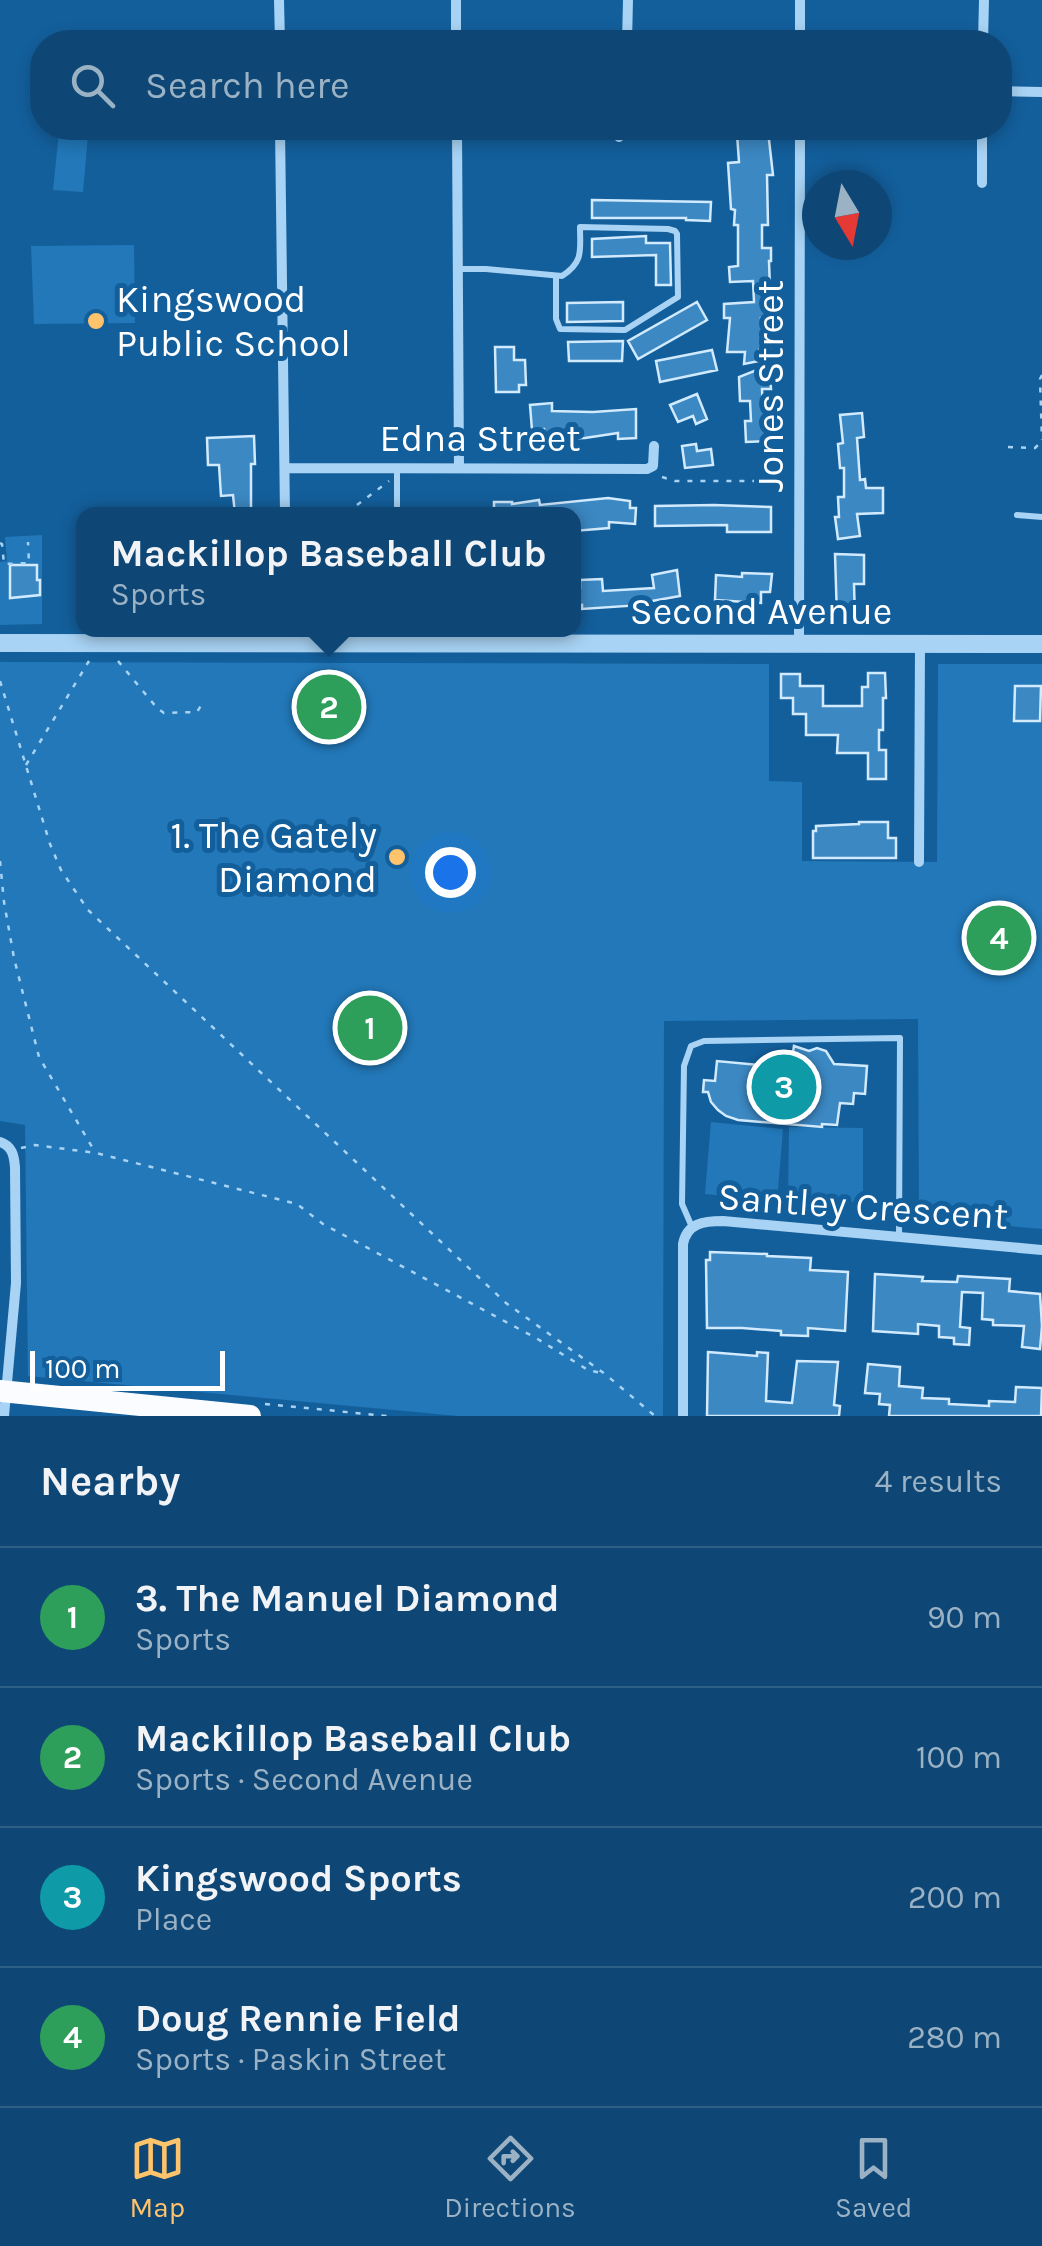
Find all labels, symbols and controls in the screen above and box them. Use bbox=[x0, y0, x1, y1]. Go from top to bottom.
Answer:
search box bbox=[30, 30, 1012, 140]
icon: search bbox=[65, 58, 120, 113]
text: Search here bbox=[145, 63, 349, 108]
north arrow bbox=[802, 170, 892, 260]
place label: Kingswood Public School bbox=[116, 277, 351, 366]
street label: Jones Street bbox=[748, 280, 793, 492]
marker: Kingswood Public School bbox=[85, 310, 107, 332]
street label: Edna Street bbox=[379, 416, 581, 461]
popup bbox=[76, 507, 581, 637]
text: Mackillop Baseball Club bbox=[110, 531, 547, 576]
text: Sports bbox=[110, 576, 206, 613]
street label: Second Avenue bbox=[630, 589, 892, 634]
pin: 2 bbox=[296, 670, 362, 744]
place label: 1. The Gately Diamond bbox=[171, 813, 377, 902]
marker: 1. The Gately Diamond bbox=[386, 846, 408, 868]
your location bbox=[425, 847, 476, 898]
pin: 4 bbox=[966, 900, 1032, 976]
pin: 1 bbox=[338, 990, 402, 1066]
pin: 3 bbox=[752, 1050, 816, 1124]
street label: Santley Crescent bbox=[716, 1174, 1010, 1239]
scale bar bbox=[30, 1346, 225, 1390]
text: 100 m bbox=[45, 1352, 120, 1385]
text: Nearby bbox=[40, 1456, 180, 1506]
text: 4 results bbox=[875, 1463, 1002, 1500]
text: 3. The Manuel Diamond bbox=[135, 1576, 560, 1621]
text: 1 bbox=[67, 1599, 78, 1636]
text: 90 m bbox=[927, 1599, 1002, 1636]
text: Sports bbox=[135, 1621, 231, 1658]
text: Mackillop Baseball Club bbox=[135, 1716, 571, 1761]
text: 2 bbox=[63, 1739, 82, 1776]
text: 100 m bbox=[916, 1739, 1002, 1776]
text: Sports · Second Avenue bbox=[135, 1761, 473, 1798]
text: Kingswood Sports bbox=[135, 1856, 462, 1901]
text: 3 bbox=[63, 1879, 82, 1916]
text: 200 m bbox=[908, 1879, 1002, 1916]
text: Place bbox=[135, 1901, 212, 1938]
text: Doug Rennie Field bbox=[135, 1996, 461, 2041]
text: 4 bbox=[63, 2019, 82, 2056]
text: 280 m bbox=[907, 2019, 1002, 2056]
text: Sports · Paskin Street bbox=[135, 2041, 446, 2078]
tab: Map bbox=[130, 2131, 185, 2224]
tab: Directions bbox=[444, 2131, 576, 2224]
tab: Saved bbox=[835, 2131, 912, 2224]

